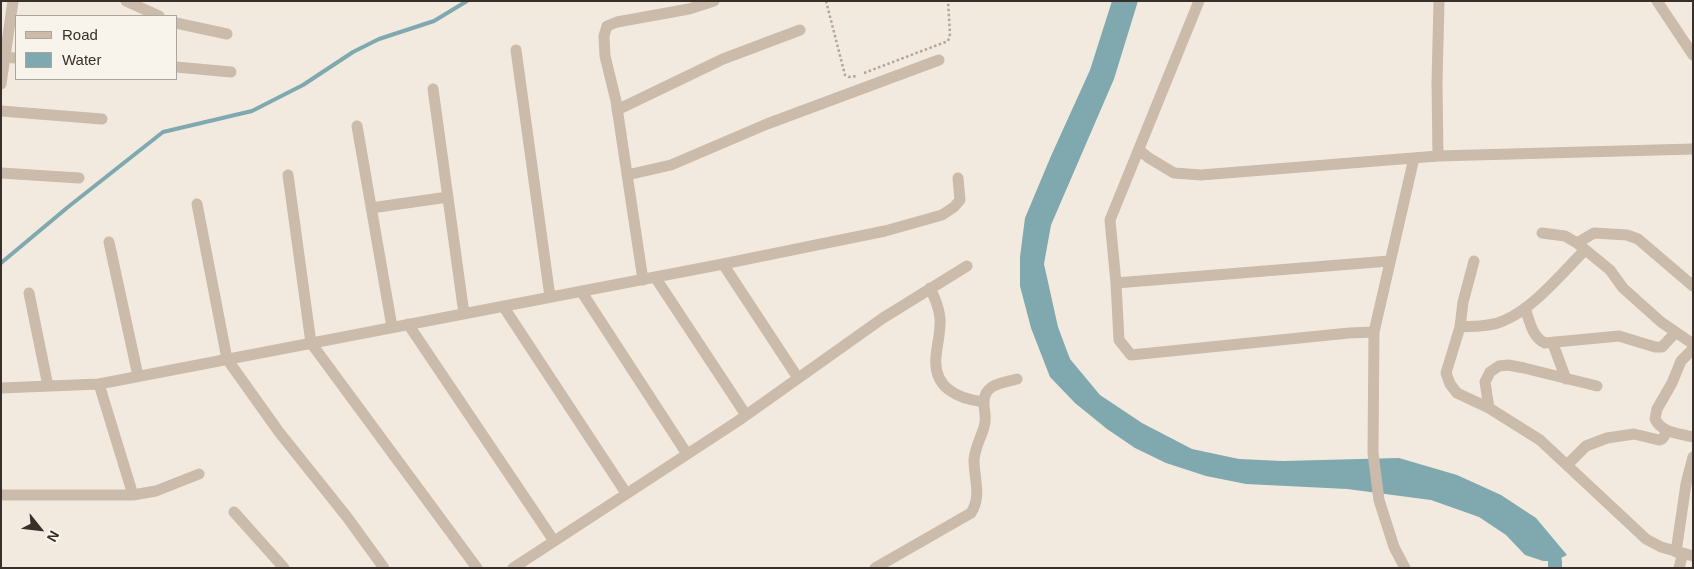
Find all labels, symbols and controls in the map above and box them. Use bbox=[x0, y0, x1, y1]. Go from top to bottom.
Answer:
legend bbox=[15, 15, 178, 80]
text: Road bbox=[62, 26, 98, 43]
text: Water bbox=[62, 51, 101, 68]
north arrow bbox=[15, 504, 65, 554]
text: N bbox=[44, 528, 63, 545]

